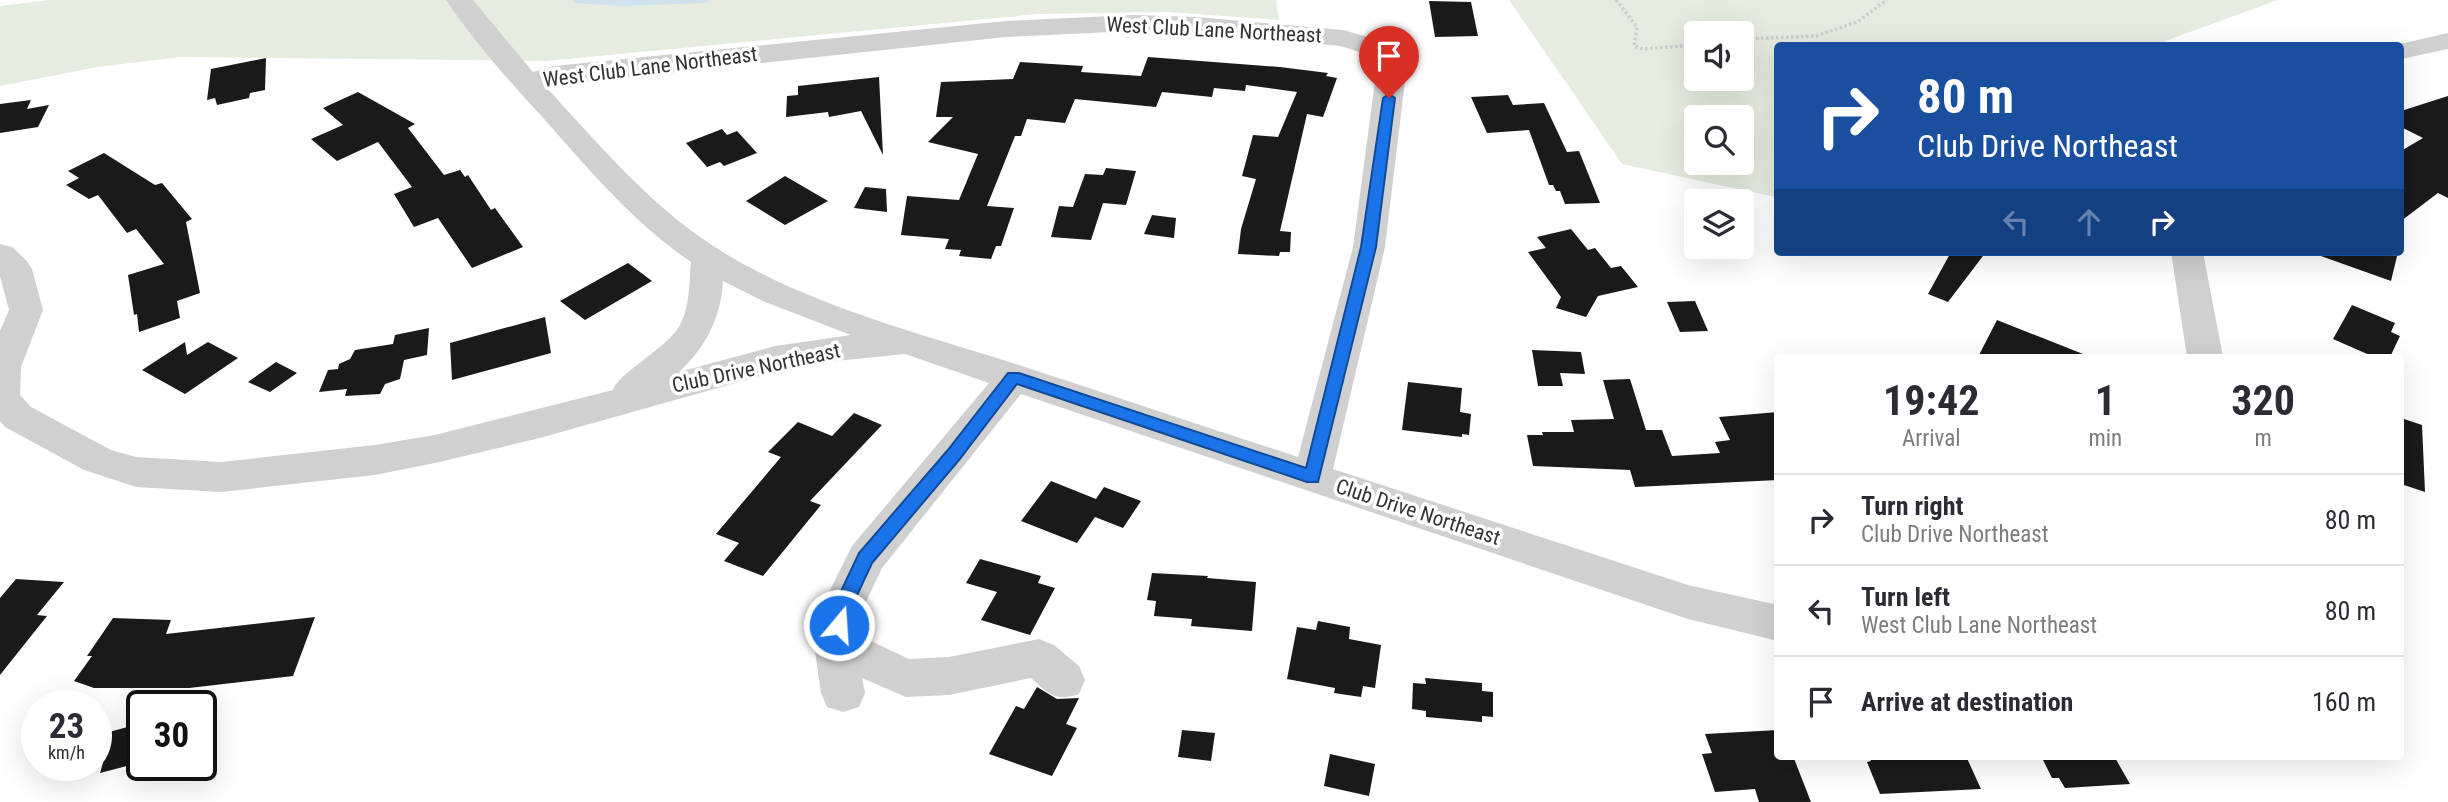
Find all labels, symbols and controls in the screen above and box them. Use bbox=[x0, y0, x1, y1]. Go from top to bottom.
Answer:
street label: West Club Lane Northeast bbox=[1106, 12, 1322, 48]
map controls bbox=[1684, 21, 1754, 259]
button: sound bbox=[1684, 21, 1754, 91]
pin bbox=[1359, 26, 1419, 98]
icon: arrive bbox=[1370, 37, 1408, 75]
street label: West Club Lane Northeast bbox=[542, 42, 758, 92]
text: 80 m bbox=[1917, 68, 2014, 125]
icon: right bbox=[1802, 70, 1893, 161]
button: search bbox=[1684, 105, 1754, 175]
text: Club Drive Northeast bbox=[1917, 127, 2178, 165]
button: layers bbox=[1684, 189, 1754, 259]
icon: left bbox=[1997, 203, 2035, 241]
icon: ahead bbox=[2070, 203, 2108, 241]
icon: right bbox=[2143, 203, 2181, 241]
street label: Club Drive Northeast bbox=[670, 338, 842, 398]
text: 19:42 bbox=[1883, 376, 1979, 425]
text: 1 bbox=[2095, 376, 2116, 425]
text: 320 bbox=[2231, 376, 2295, 425]
text: Arrival bbox=[1902, 425, 1960, 452]
text: min bbox=[2088, 425, 2122, 452]
text: m bbox=[2254, 425, 2272, 452]
street label: Club Drive Northeast bbox=[1333, 474, 1503, 550]
text: Turn right bbox=[1861, 491, 1963, 521]
icon: right bbox=[1802, 501, 1840, 539]
text: 80 m bbox=[2325, 505, 2376, 535]
text: Club Drive Northeast bbox=[1861, 521, 2049, 548]
text: Turn left bbox=[1861, 582, 1950, 612]
position arrow bbox=[802, 588, 876, 662]
icon: left bbox=[1802, 592, 1840, 630]
text: 80 m bbox=[2325, 596, 2376, 626]
text: West Club Lane Northeast bbox=[1861, 612, 2097, 639]
icon: arrive bbox=[1802, 683, 1840, 721]
text: Arrive at destination bbox=[1861, 687, 2073, 717]
text: 160 m bbox=[2312, 687, 2376, 717]
speed limit sign: 30 bbox=[126, 690, 217, 781]
text: 23 bbox=[49, 706, 84, 747]
text: km/h bbox=[48, 742, 85, 763]

